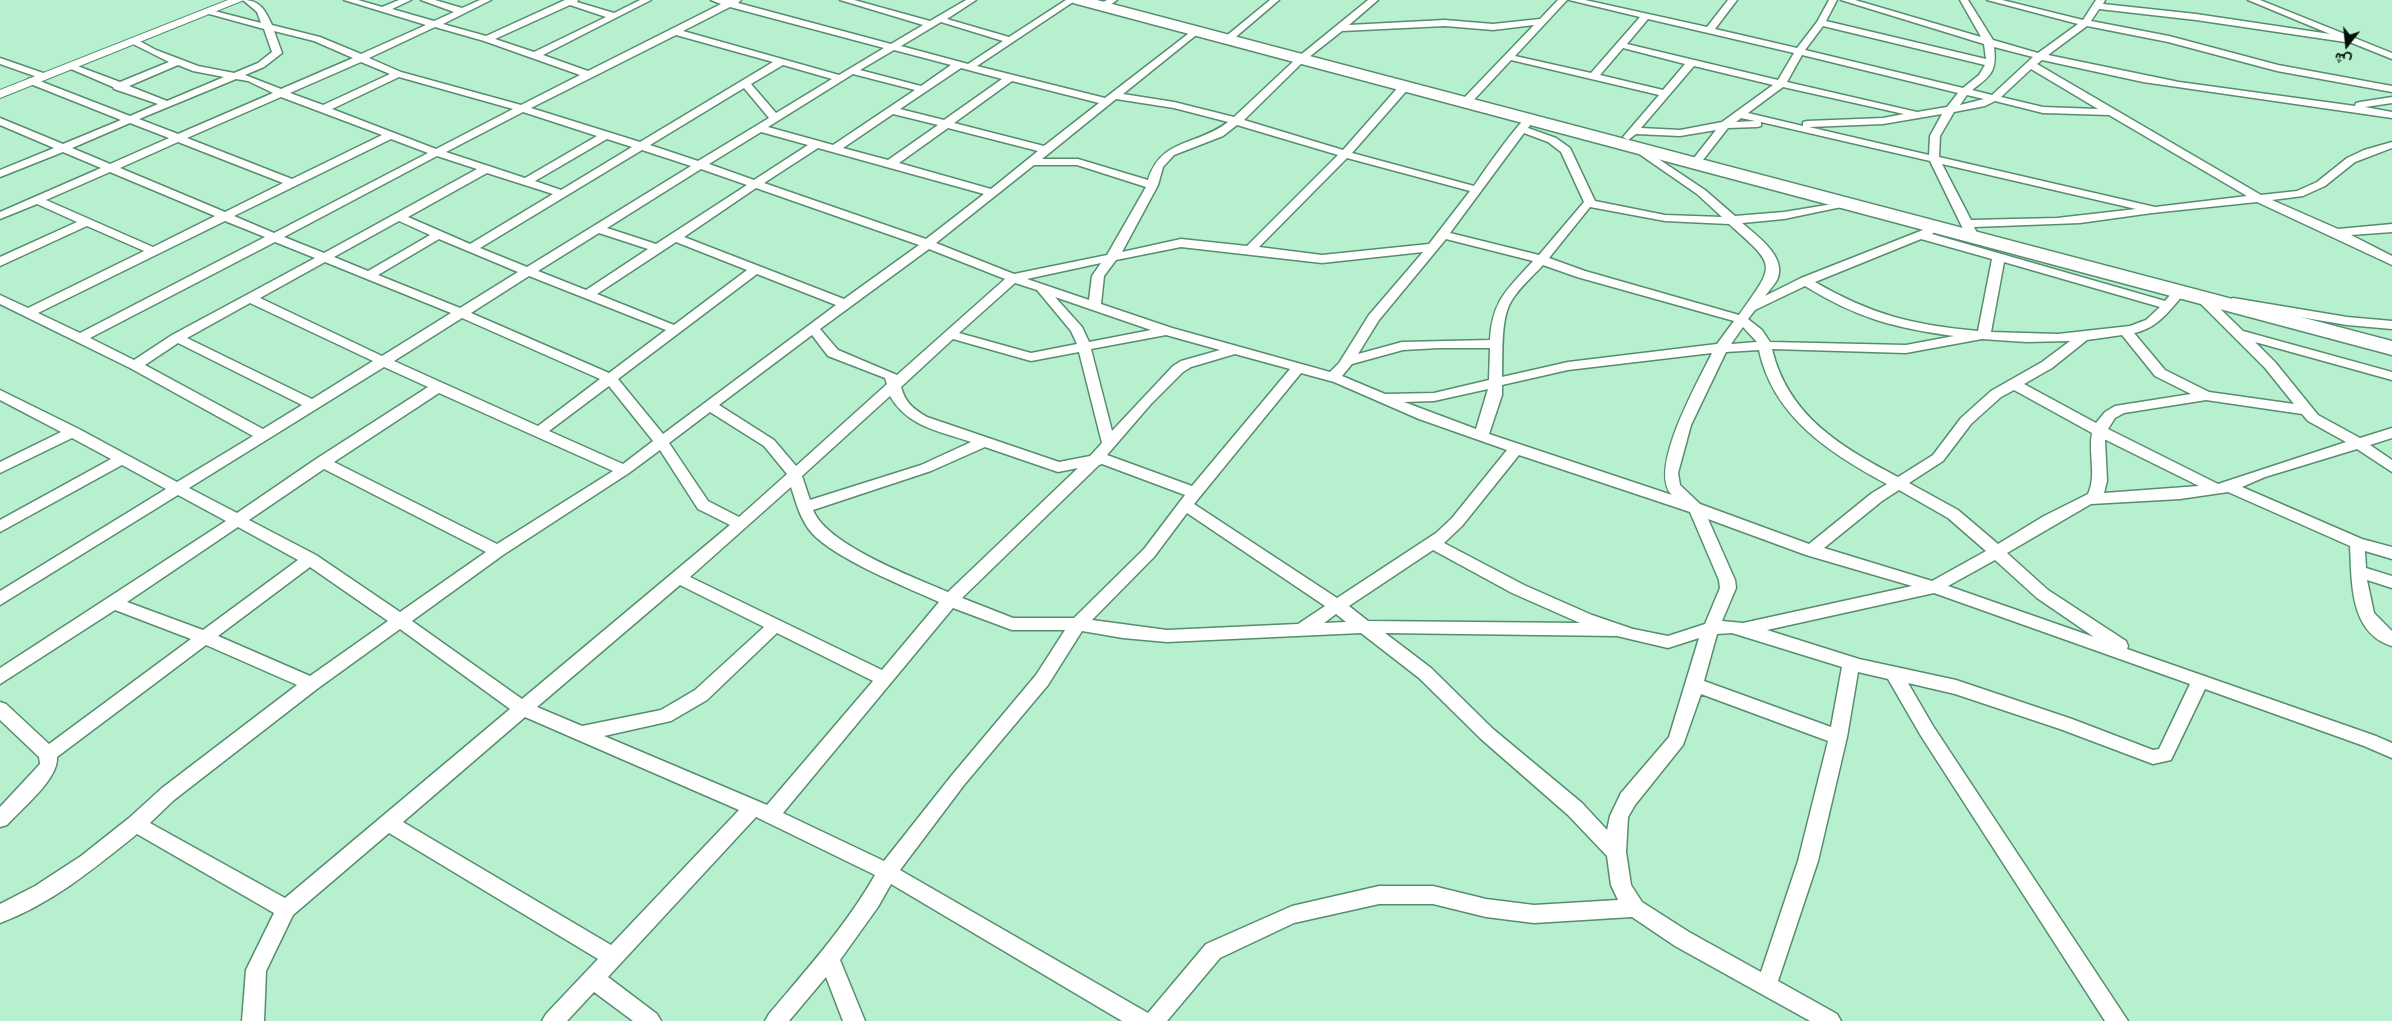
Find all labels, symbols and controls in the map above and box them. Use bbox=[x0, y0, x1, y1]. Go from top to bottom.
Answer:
north arrow bbox=[2322, 20, 2372, 70]
text: ش bbox=[2332, 48, 2353, 71]

